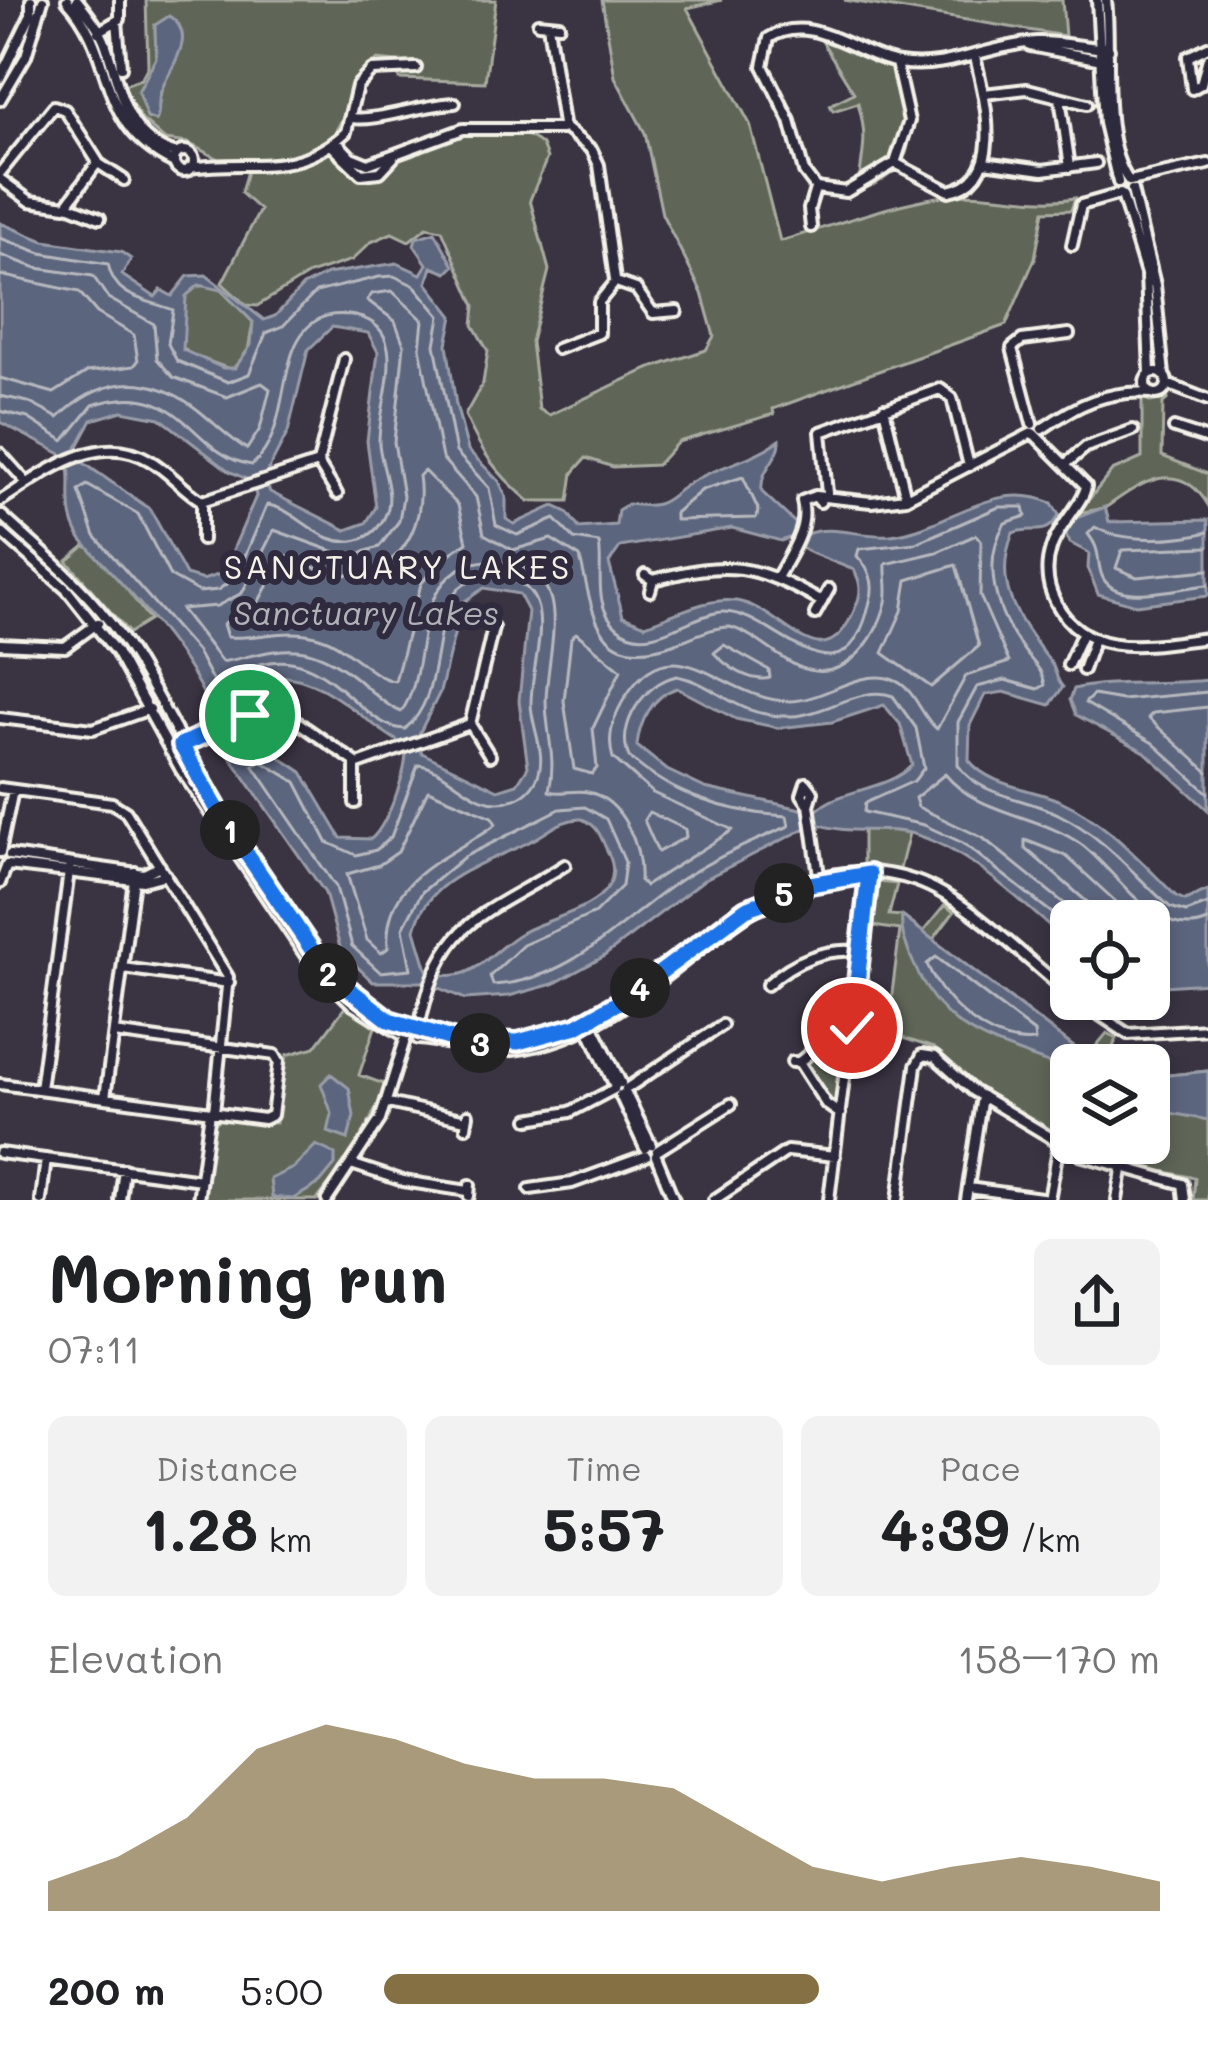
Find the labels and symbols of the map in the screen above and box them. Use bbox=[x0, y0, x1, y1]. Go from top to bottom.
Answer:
district label: SANCTUARY LAKES bbox=[224, 544, 572, 587]
water label: Sanctuary Lakes bbox=[233, 590, 499, 634]
pin bbox=[199, 664, 301, 766]
pin: 1 bbox=[200, 800, 260, 860]
pin: 5 bbox=[754, 863, 814, 923]
pin: 2 bbox=[298, 943, 358, 1003]
pin: 4 bbox=[610, 958, 670, 1018]
pin bbox=[801, 977, 903, 1079]
pin: 3 bbox=[450, 1013, 510, 1073]

